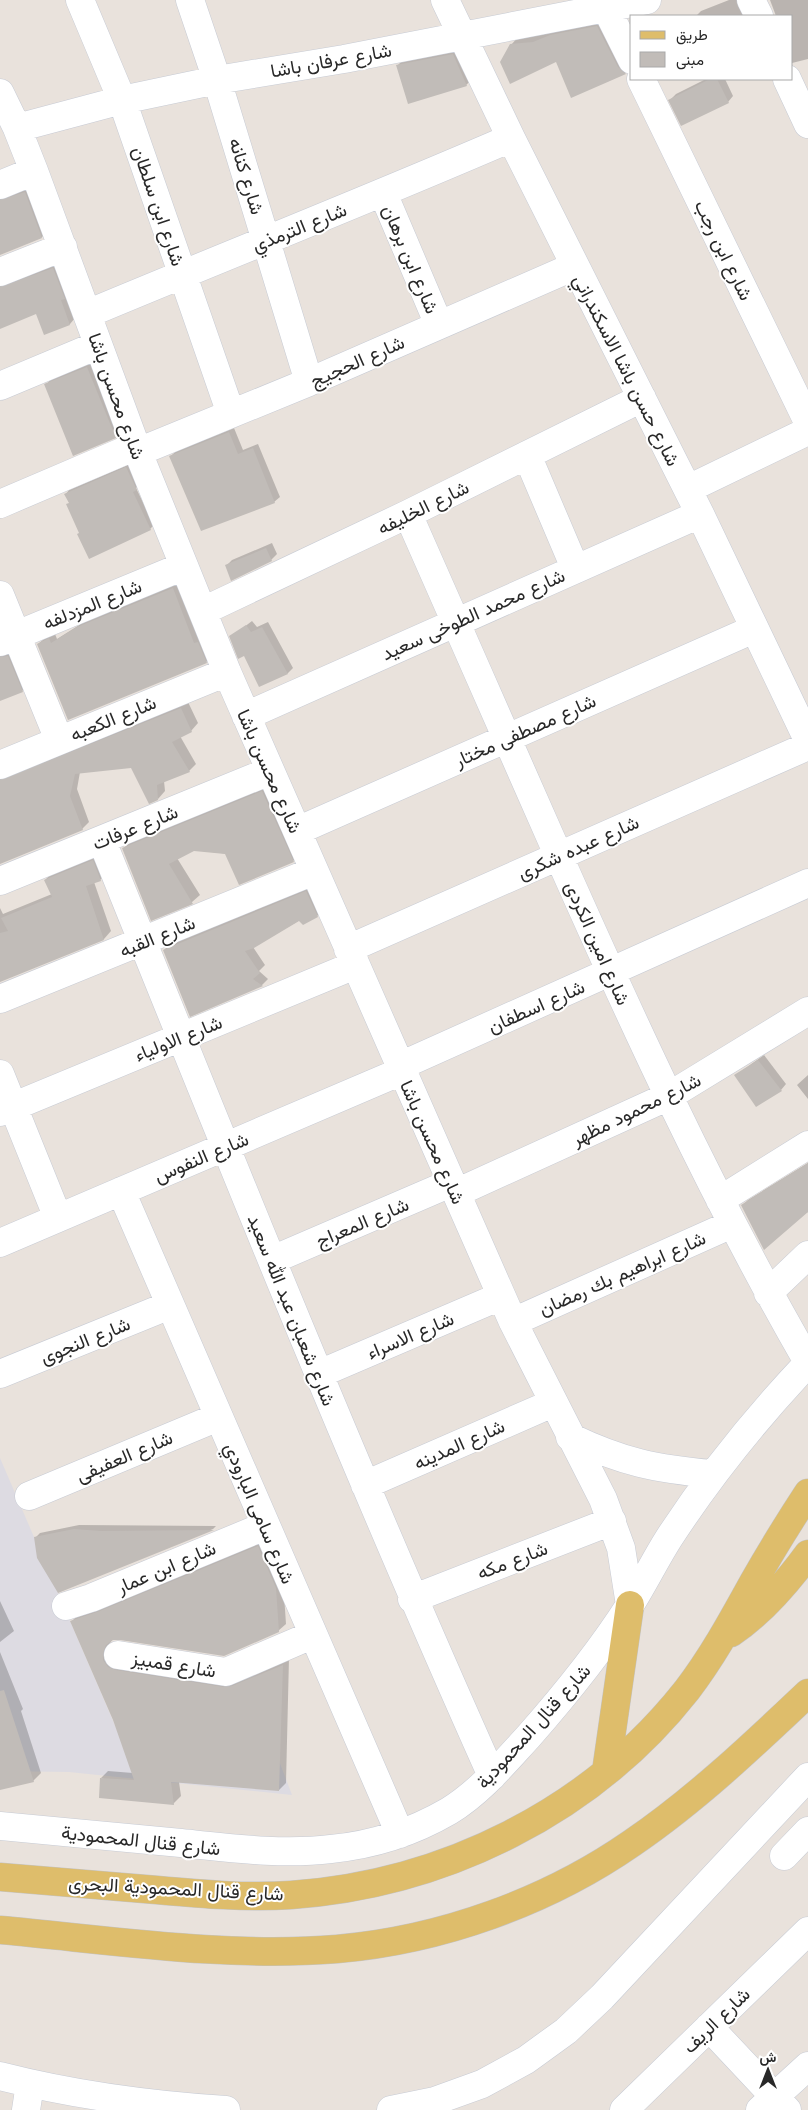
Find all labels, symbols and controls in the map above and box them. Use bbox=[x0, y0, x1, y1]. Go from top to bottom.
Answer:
legend bbox=[630, 15, 793, 80]
text: طريق bbox=[676, 24, 708, 46]
street label: شارع عرفان باشا bbox=[268, 37, 394, 84]
text: مبنى bbox=[676, 49, 704, 71]
street label: شارع كنانه bbox=[222, 134, 271, 218]
street label: شارع ابن سلطان bbox=[125, 143, 192, 270]
street label: شارع ابن رجب bbox=[688, 195, 760, 305]
street label: شارع الترمذي bbox=[248, 196, 351, 261]
street label: شارع ابن برهان bbox=[375, 201, 446, 318]
street label: شارع حسن باشا الاسكندراني bbox=[565, 270, 687, 472]
street label: شارع محسن باشا bbox=[81, 329, 152, 463]
street label: شارع الحجيج bbox=[306, 329, 409, 394]
street label: شارع الخليفه bbox=[373, 474, 474, 541]
street label: شارع محمد الطوخى سعيد bbox=[377, 562, 569, 667]
street label: شارع المزدلفه bbox=[39, 572, 146, 637]
street label: شارع مصطفى مختار bbox=[449, 687, 600, 774]
street label: شارع الكعبه bbox=[66, 689, 160, 748]
street label: شارع محسن باشا bbox=[230, 705, 309, 837]
street label: شارع عرفات bbox=[88, 798, 182, 857]
street label: شارع عبده شكرى bbox=[513, 809, 643, 886]
street label: شارع امين الكردى bbox=[558, 877, 637, 1010]
street label: شارع القبه bbox=[115, 909, 199, 964]
street label: شارع اسطفان bbox=[483, 973, 589, 1040]
street label: شارع الاولياء bbox=[130, 1009, 226, 1068]
street label: شارع محمود مظهر bbox=[566, 1066, 705, 1153]
street label: شارع محسن باشا bbox=[393, 1076, 472, 1208]
street label: شارع النفوس bbox=[150, 1125, 253, 1190]
street label: شارع المعراج bbox=[311, 1191, 413, 1254]
street label: شارع شعبان عبد الله سعيد bbox=[241, 1210, 342, 1410]
street label: شارع ابراهيم بك رمضان bbox=[534, 1224, 710, 1322]
street label: شارع الاسراء bbox=[362, 1305, 458, 1366]
street label: شارع النجوى bbox=[36, 1310, 134, 1371]
street label: شارع المدينه bbox=[409, 1412, 509, 1477]
street label: شارع العفيفى bbox=[72, 1424, 177, 1489]
street label: شارع سامى البارودي bbox=[216, 1438, 301, 1589]
street label: شارع ابن عمار bbox=[111, 1534, 220, 1601]
street label: شارع مكه bbox=[473, 1535, 551, 1586]
street label: شارع قمبيز bbox=[129, 1644, 218, 1684]
street label: شارع قنال المحمودية bbox=[470, 1658, 597, 1795]
street label: شارع قنال المحمودية bbox=[60, 1819, 222, 1862]
street label: شارع قنال المحمودية البحرى bbox=[68, 1869, 284, 1908]
street label: شارع الريف bbox=[676, 1981, 756, 2059]
north arrow bbox=[743, 2045, 793, 2095]
text: ش bbox=[760, 2047, 777, 2067]

